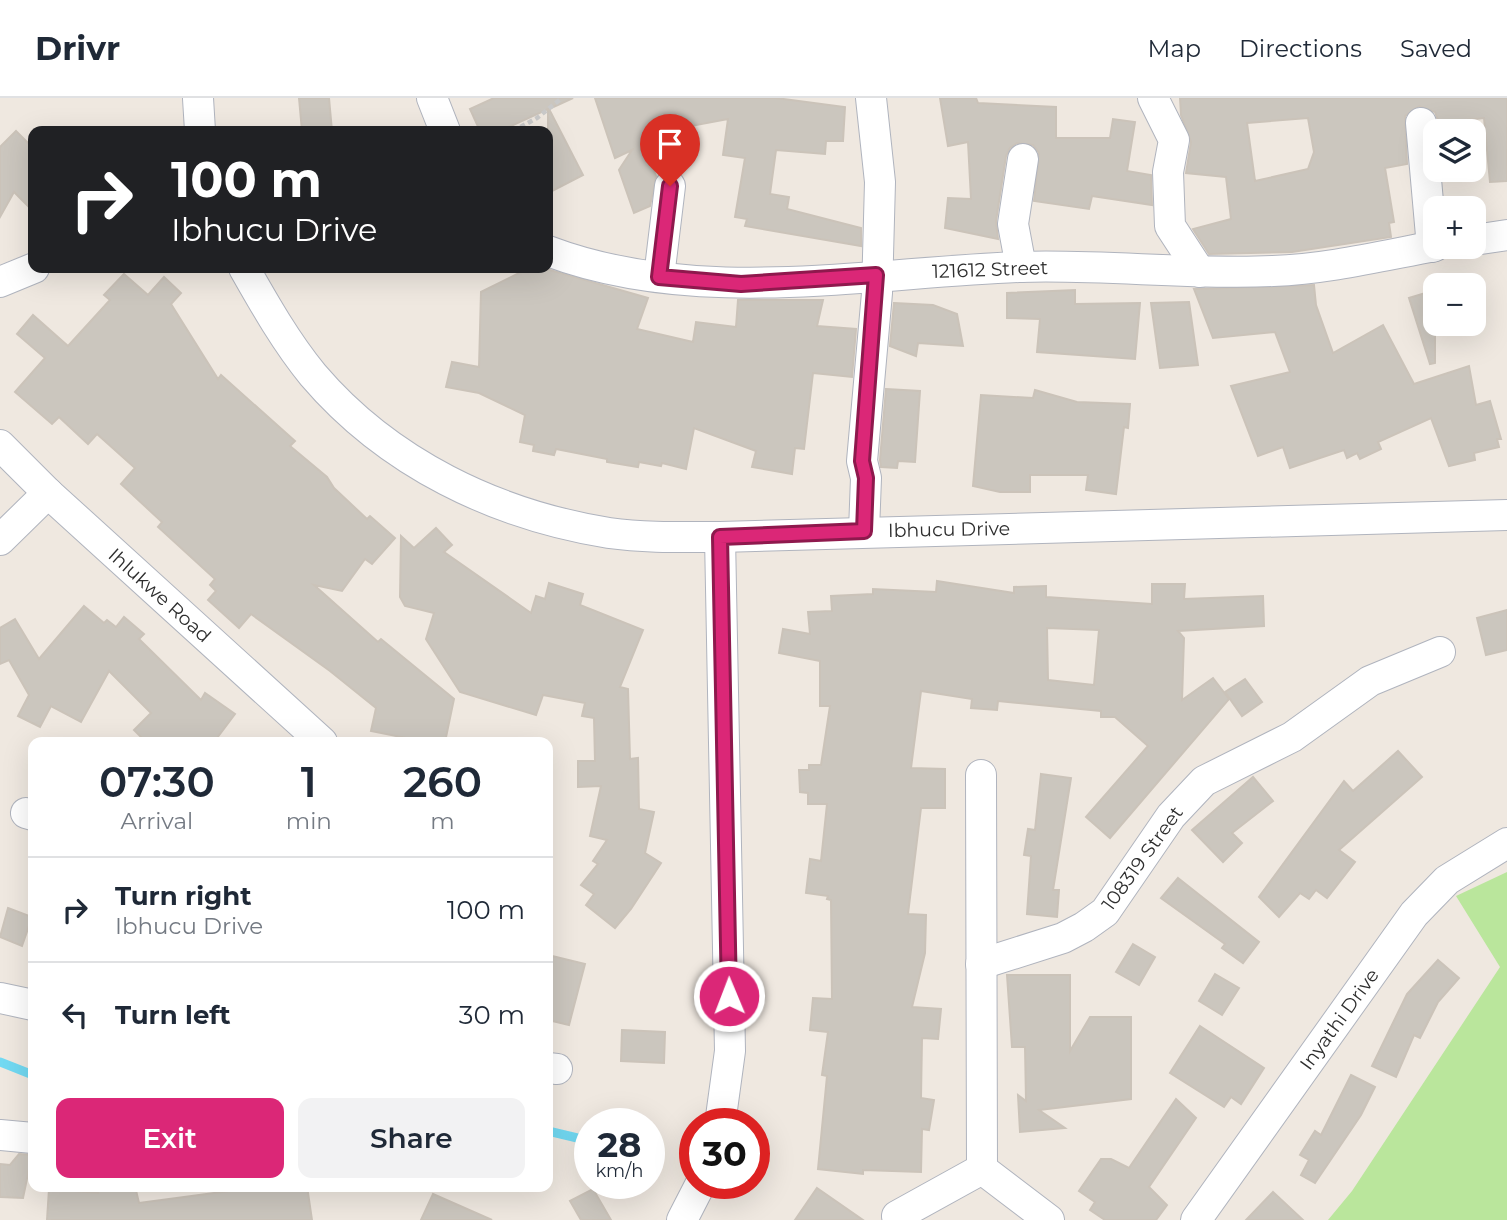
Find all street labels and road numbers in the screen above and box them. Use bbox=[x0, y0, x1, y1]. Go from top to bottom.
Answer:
street label: 121612 Street bbox=[932, 256, 1049, 283]
street label: Ibhucu Drive bbox=[888, 517, 1010, 542]
street label: Ihlukwe Road bbox=[104, 543, 216, 647]
street label: 108319 Street bbox=[1097, 802, 1188, 915]
street label: Inyathi Drive bbox=[1295, 964, 1384, 1074]

